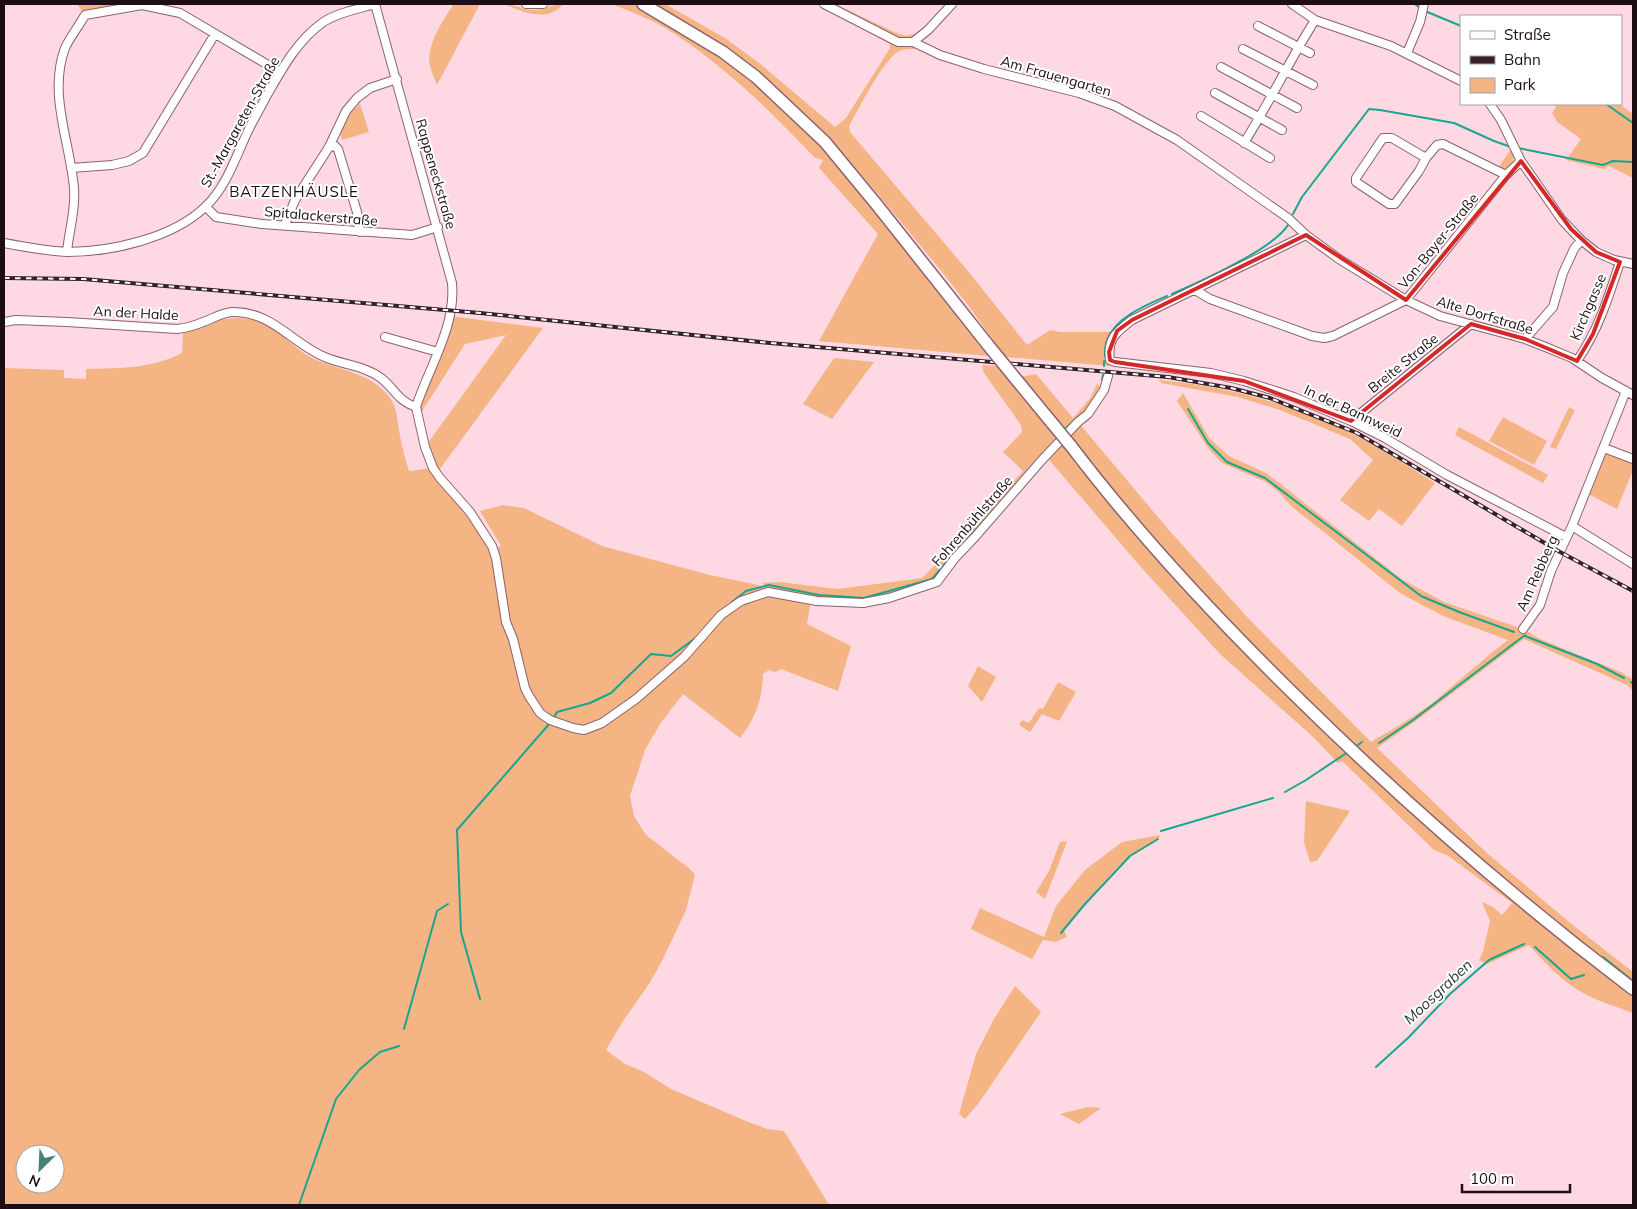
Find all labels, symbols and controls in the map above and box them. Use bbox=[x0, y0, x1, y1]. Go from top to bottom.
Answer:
legend bbox=[1460, 15, 1622, 105]
text: Straße bbox=[1504, 25, 1551, 44]
text: Bahn bbox=[1504, 50, 1541, 69]
street label: Am Frauengarten bbox=[999, 52, 1113, 100]
street label: St.-Margareten-Straße bbox=[196, 53, 284, 191]
text: Park bbox=[1504, 75, 1536, 94]
street label: Rappeneckstraße bbox=[412, 117, 460, 231]
district label: BATZENHÄUSLE bbox=[229, 182, 359, 201]
street label: Von-Bayer-Straße bbox=[1394, 190, 1482, 292]
street label: Spitalackerstraße bbox=[264, 202, 378, 230]
street label: Kirchgasse bbox=[1566, 271, 1610, 343]
street label: Alte Dorfstraße bbox=[1435, 292, 1535, 338]
street label: An der Halde bbox=[93, 302, 179, 324]
street label: Breite Straße bbox=[1364, 329, 1442, 397]
street label: In der Bannweid bbox=[1301, 380, 1405, 442]
street label: Fohrenbühlstraße bbox=[928, 472, 1016, 570]
street label: Am Rebberg bbox=[1512, 532, 1562, 614]
water label: Moosgraben bbox=[1399, 955, 1476, 1028]
north arrow bbox=[15, 1144, 65, 1194]
scale bar bbox=[1462, 1162, 1570, 1194]
text: 100 m bbox=[1470, 1169, 1514, 1188]
text: N bbox=[26, 1171, 43, 1191]

